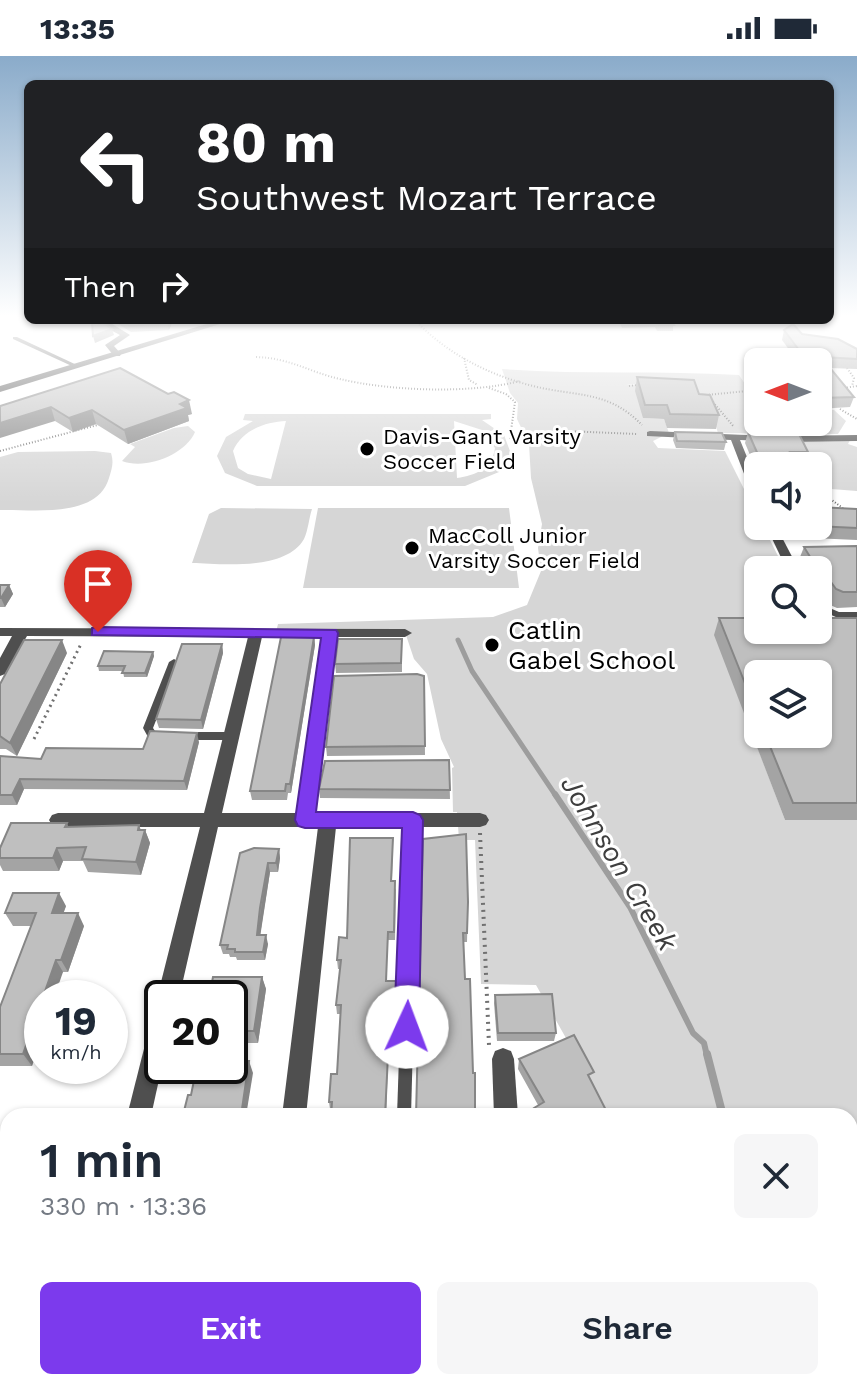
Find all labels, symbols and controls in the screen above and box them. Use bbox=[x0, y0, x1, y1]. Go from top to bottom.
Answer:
text: 13:35 bbox=[40, 11, 115, 46]
text: 80 m bbox=[196, 110, 336, 176]
icon: left bbox=[64, 112, 168, 216]
text: Southwest Mozart Terrace bbox=[196, 177, 657, 219]
icon: right bbox=[152, 264, 196, 308]
text: Then bbox=[64, 269, 136, 304]
north arrow bbox=[744, 348, 832, 436]
map controls bbox=[744, 348, 832, 748]
place label: Davis-Gant Varsity Soccer Field bbox=[383, 424, 581, 474]
marker: Davis-Gant Varsity Soccer Field bbox=[358, 440, 376, 458]
button: sound bbox=[744, 452, 832, 540]
place label: MacColl Junior Varsity Soccer Field bbox=[428, 523, 640, 573]
marker: MacColl Junior Varsity Soccer Field bbox=[403, 539, 421, 557]
pin bbox=[64, 550, 132, 632]
button: search bbox=[744, 556, 832, 644]
icon: arrive bbox=[76, 562, 120, 606]
place label: Catlin Gabel School bbox=[508, 615, 675, 675]
marker: Catlin Gabel School bbox=[483, 636, 501, 654]
button: layers bbox=[744, 660, 832, 748]
water label: Johnson Creek bbox=[554, 769, 685, 957]
speed limit sign: 20 bbox=[144, 980, 248, 1084]
position arrow bbox=[365, 985, 449, 1069]
text: 19 bbox=[55, 998, 97, 1045]
text: km/h bbox=[50, 1040, 102, 1064]
text: 1 min bbox=[40, 1132, 163, 1189]
button: close bbox=[734, 1134, 818, 1218]
text: 330 m · 13:36 bbox=[40, 1191, 207, 1221]
button: Exit bbox=[40, 1282, 421, 1374]
button: Share bbox=[437, 1282, 818, 1374]

